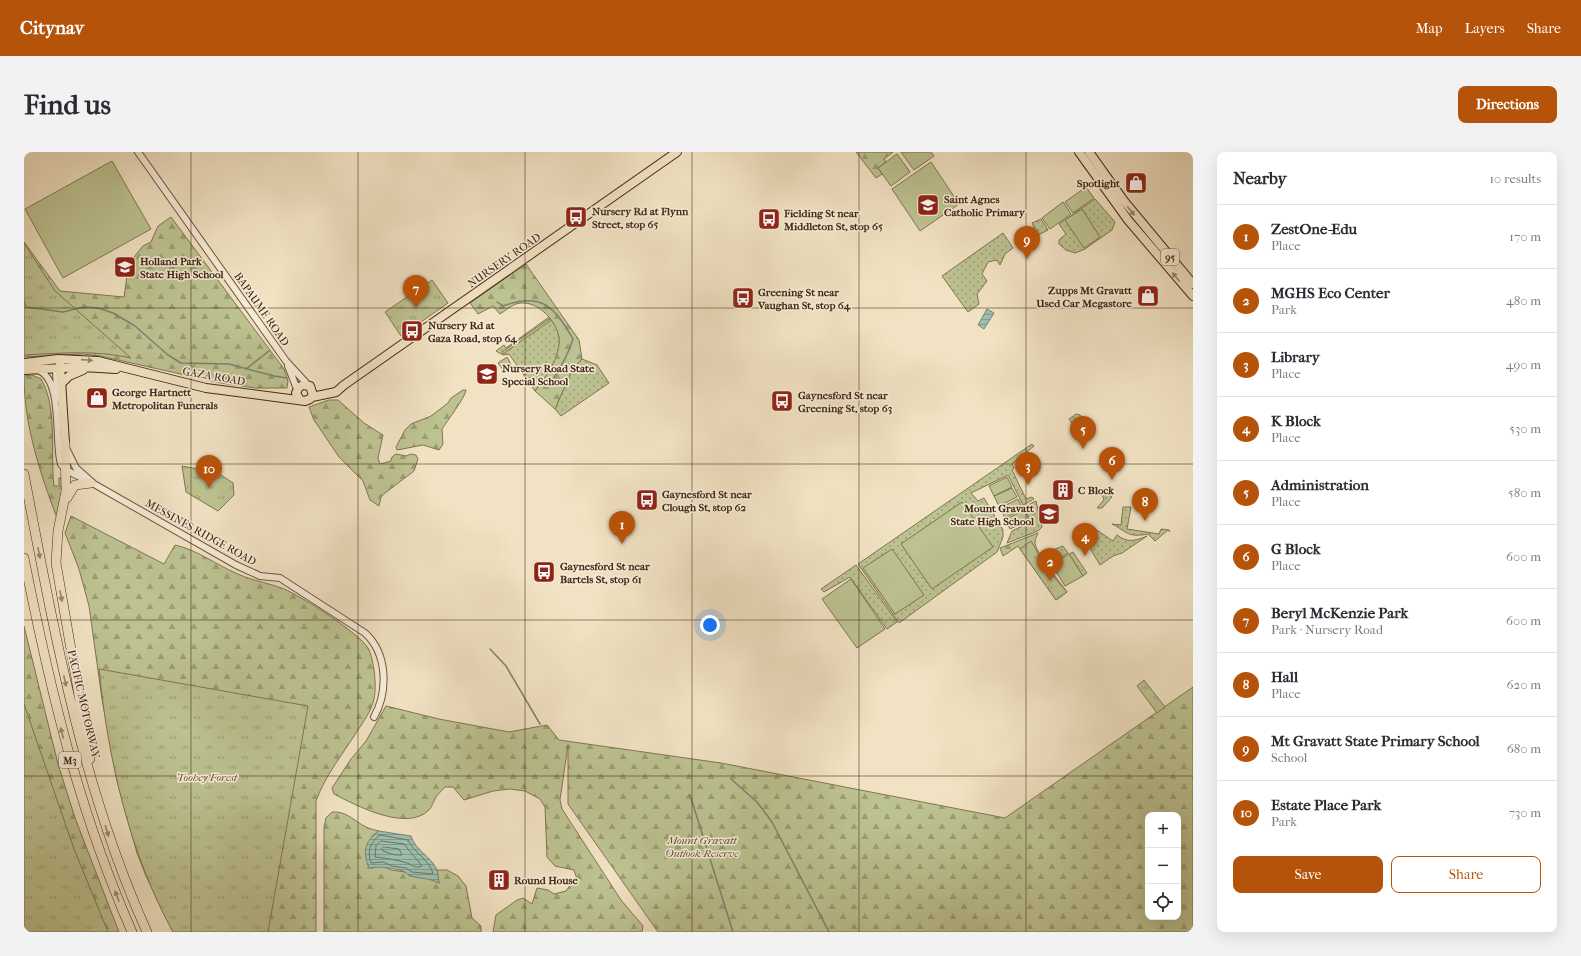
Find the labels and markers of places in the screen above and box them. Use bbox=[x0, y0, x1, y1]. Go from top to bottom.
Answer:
shop icon: Spotlight bbox=[1123, 170, 1149, 196]
place label: Spotlight bbox=[1077, 177, 1121, 190]
school or university icon: Saint Agnes Catholic Primary bbox=[915, 192, 941, 218]
place label: Saint Agnes Catholic Primary bbox=[944, 193, 1026, 219]
bus stop icon: Nursery Rd at Flynn Street, stop 65 bbox=[563, 204, 589, 230]
place label: Nursery Rd at Flynn Street, stop 65 bbox=[592, 205, 689, 231]
bus stop icon: Fielding St near Middleton St, stop 65 bbox=[756, 206, 782, 232]
place label: Fielding St near Middleton St, stop 65 bbox=[783, 207, 883, 233]
pin: 9 bbox=[1014, 226, 1040, 259]
school or university icon: Holland Park State High School bbox=[112, 254, 138, 280]
place label: Holland Park State High School bbox=[140, 255, 224, 281]
pin: 7 bbox=[403, 275, 429, 308]
shop icon: Zupps Mt Gravatt Used Car Megastore bbox=[1135, 283, 1161, 309]
place label: Zupps Mt Gravatt Used Car Megastore bbox=[1035, 284, 1133, 310]
bus stop icon: Greening St near Vaughan St, stop 64 bbox=[730, 285, 756, 311]
place label: Greening St near Vaughan St, stop 64 bbox=[757, 286, 851, 312]
bus stop icon: Nursery Rd at Gaza Road, stop 64 bbox=[399, 318, 425, 344]
place label: Nursery Rd at Gaza Road, stop 64 bbox=[428, 319, 517, 345]
school or university icon: Nursery Road State Special School bbox=[474, 361, 500, 387]
place label: Nursery Road State Special School bbox=[502, 362, 595, 388]
shop icon: George Hartnett Metropolitan Funerals bbox=[84, 385, 110, 411]
place label: George Hartnett Metropolitan Funerals bbox=[111, 386, 218, 412]
bus stop icon: Gaynesford St near Greening St, stop 63 bbox=[769, 388, 795, 414]
place label: Gaynesford St near Greening St, stop 63 bbox=[798, 389, 893, 415]
pin: 5 bbox=[1070, 416, 1096, 449]
pin: 6 bbox=[1099, 447, 1125, 480]
pin: 3 bbox=[1015, 452, 1041, 485]
pin: 10 bbox=[196, 455, 222, 488]
building icon: C Block bbox=[1050, 477, 1076, 503]
place label: C Block bbox=[1078, 484, 1114, 497]
bus stop icon: Gaynesford St near Clough St, stop 62 bbox=[634, 487, 660, 513]
place label: Gaynesford St near Clough St, stop 62 bbox=[662, 488, 752, 514]
pin: 8 bbox=[1132, 488, 1158, 521]
school or university icon: Mount Gravatt State High School bbox=[1036, 501, 1062, 527]
place label: Mount Gravatt State High School bbox=[951, 502, 1035, 528]
pin: 1 bbox=[609, 511, 635, 544]
pin: 4 bbox=[1072, 523, 1098, 556]
pin: 2 bbox=[1037, 548, 1063, 581]
bus stop icon: Gaynesford St near Bartels St, stop 61 bbox=[531, 559, 557, 585]
place label: Gaynesford St near Bartels St, stop 61 bbox=[560, 560, 650, 586]
building icon: Round House bbox=[486, 867, 512, 893]
place label: Round House bbox=[514, 874, 579, 887]

